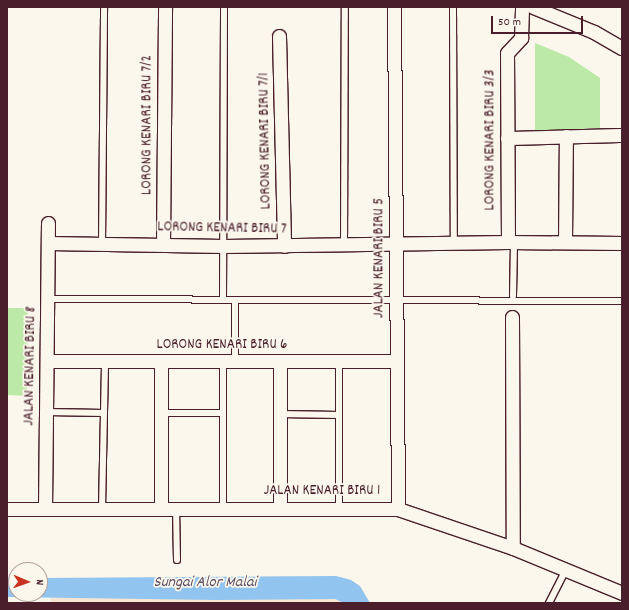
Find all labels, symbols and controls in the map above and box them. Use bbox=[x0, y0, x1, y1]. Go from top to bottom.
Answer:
scale bar bbox=[493, 8, 585, 34]
text: 50 m bbox=[498, 14, 521, 31]
street label: LORONG KENARI BIRU 7/2 bbox=[139, 55, 157, 195]
street label: LORONG KENARI BIRU 3/3 bbox=[482, 69, 500, 211]
street label: LORONG KENARI BIRU 7/1 bbox=[256, 72, 276, 210]
street label: JALAN KENARI BIRU 5 bbox=[371, 198, 389, 318]
street label: LORONG KENARI BIRU 7 bbox=[157, 219, 287, 239]
street label: JALAN KENARI BIRU 8 bbox=[21, 306, 41, 426]
street label: LORONG KENARI BIRU 6 bbox=[157, 337, 287, 355]
street label: JALAN KENARI BIRU 1 bbox=[264, 483, 380, 501]
north arrow bbox=[8, 562, 48, 602]
water label: Sungai Alor Malai bbox=[154, 573, 256, 593]
text: N bbox=[31, 579, 47, 585]

